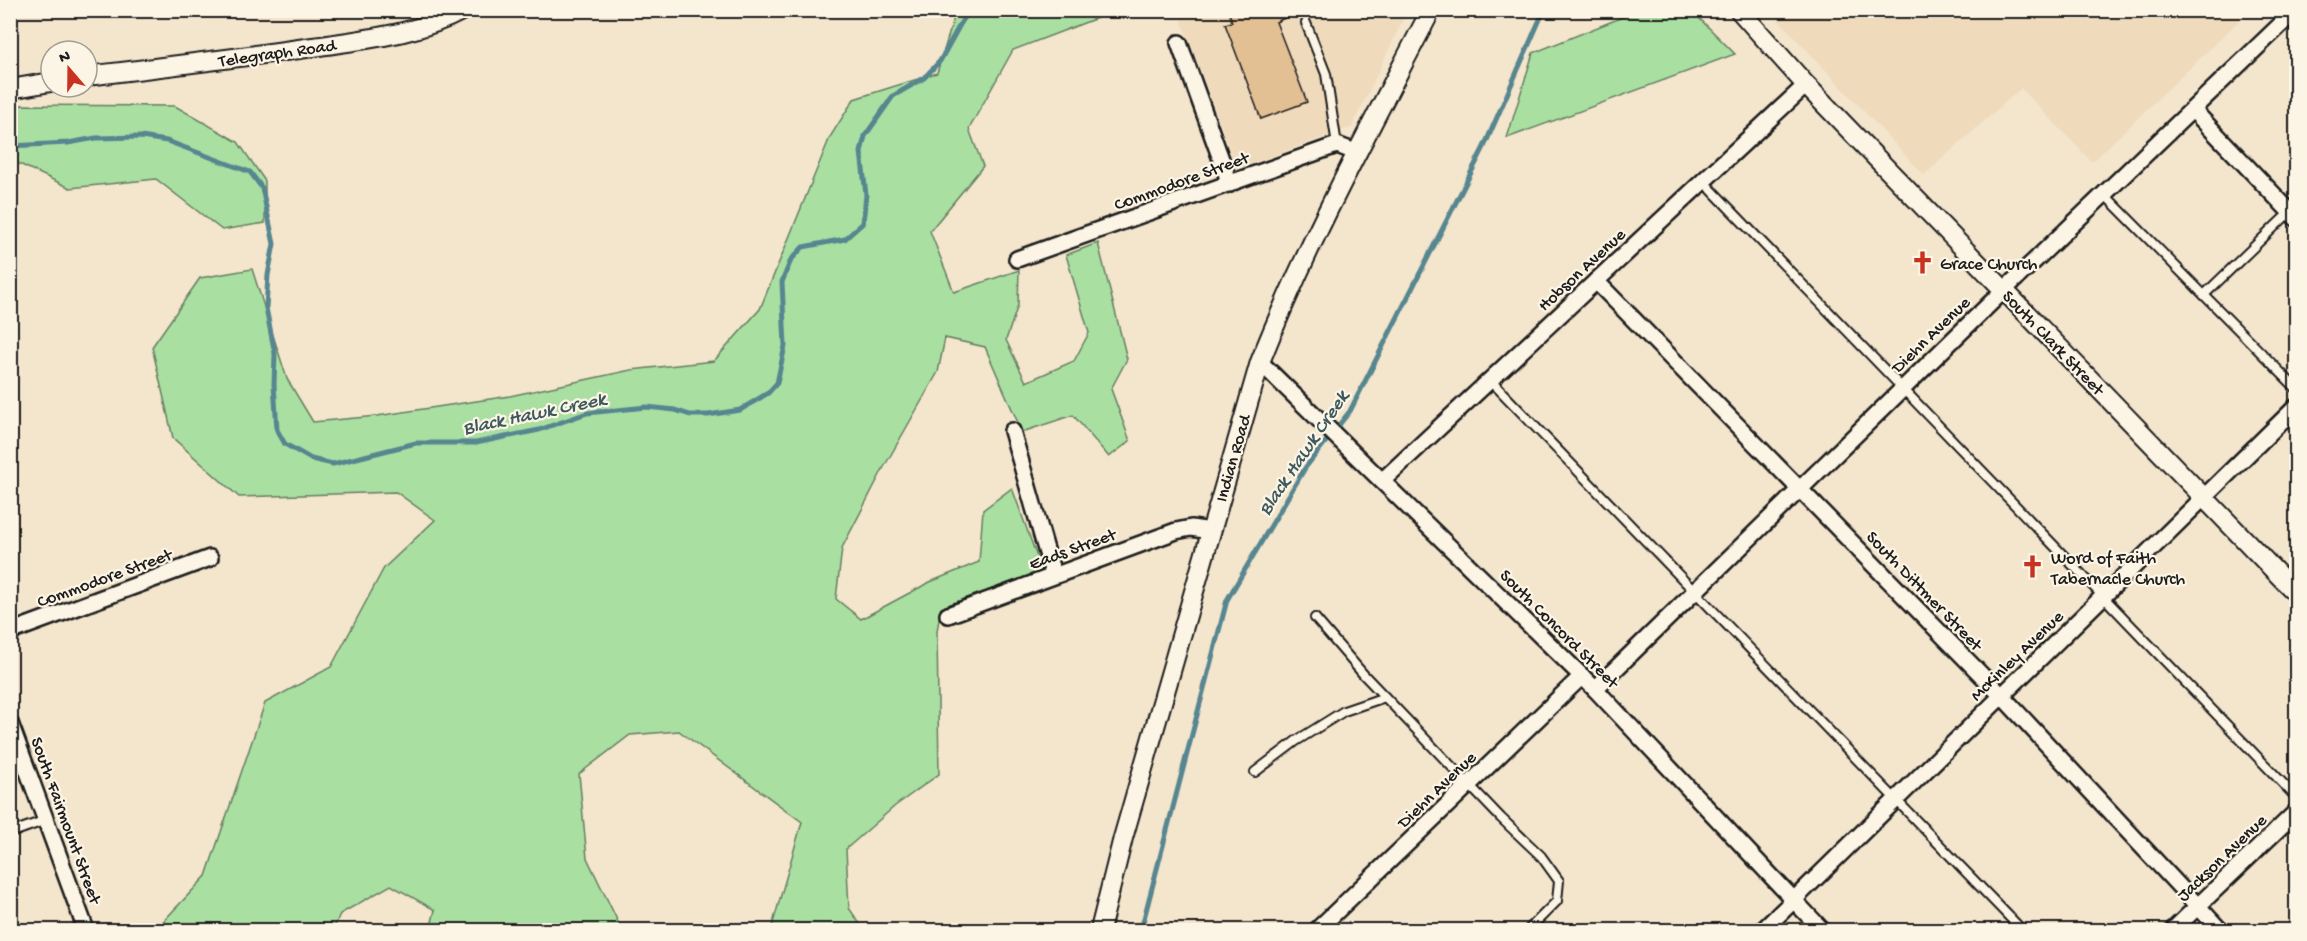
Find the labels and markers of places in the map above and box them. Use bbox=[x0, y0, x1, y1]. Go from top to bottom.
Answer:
church icon: Grace Church bbox=[1909, 250, 1935, 276]
place label: Grace Church bbox=[1940, 255, 2038, 276]
place label: Word of Faith Tabernacle Church bbox=[2050, 549, 2186, 591]
church icon: Word of Faith Tabernacle Church bbox=[2020, 554, 2046, 580]

